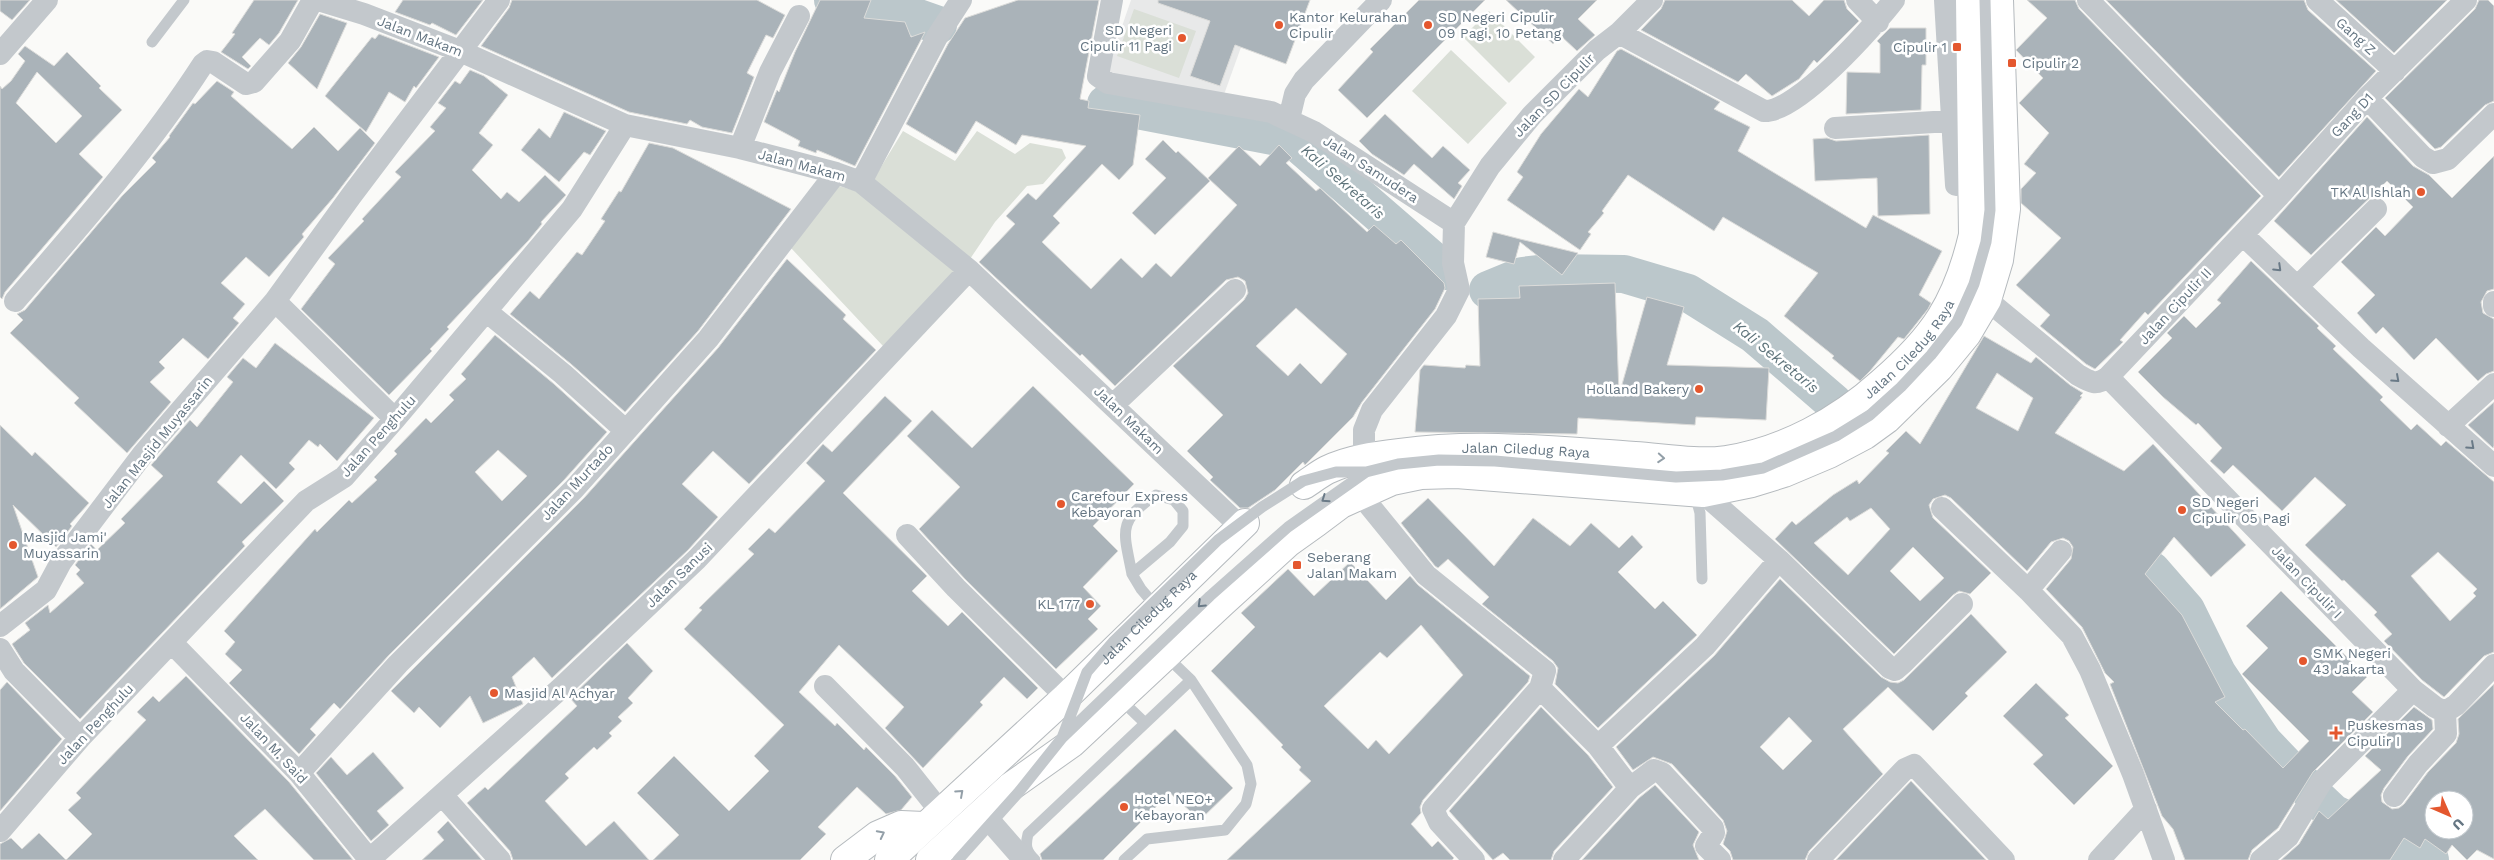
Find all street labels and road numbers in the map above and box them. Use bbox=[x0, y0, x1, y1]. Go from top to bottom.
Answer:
street label: Jalan Makam bbox=[375, 12, 465, 60]
street label: Gang Z bbox=[2333, 14, 2379, 58]
street label: Jalan SD Cipulir bbox=[1510, 50, 1598, 140]
street label: Gang D1 bbox=[2328, 90, 2376, 140]
street label: Jalan Samudera bbox=[1320, 132, 1422, 206]
street label: Jalan Makam bbox=[756, 146, 848, 184]
street label: Jalan Cipulir II bbox=[2136, 265, 2214, 347]
street label: Jalan Ciledug Raya bbox=[1861, 297, 1957, 402]
street label: Jalan Masjid Muyassarin bbox=[99, 373, 215, 511]
street label: Jalan Makam bbox=[1091, 383, 1167, 457]
street label: Jalan Penghulu bbox=[337, 392, 419, 480]
street label: Jalan Ciledug Raya bbox=[1462, 440, 1591, 461]
street label: Jalan Murtado bbox=[538, 441, 616, 523]
street label: Jalan Sanusi bbox=[642, 539, 716, 611]
street label: Jalan Cipulir I bbox=[2268, 543, 2346, 621]
street label: Jalan Ciledug Raya bbox=[1096, 567, 1200, 668]
street label: Jalan Penghulu bbox=[54, 680, 136, 768]
street label: Jalan M. Said bbox=[237, 709, 311, 787]

